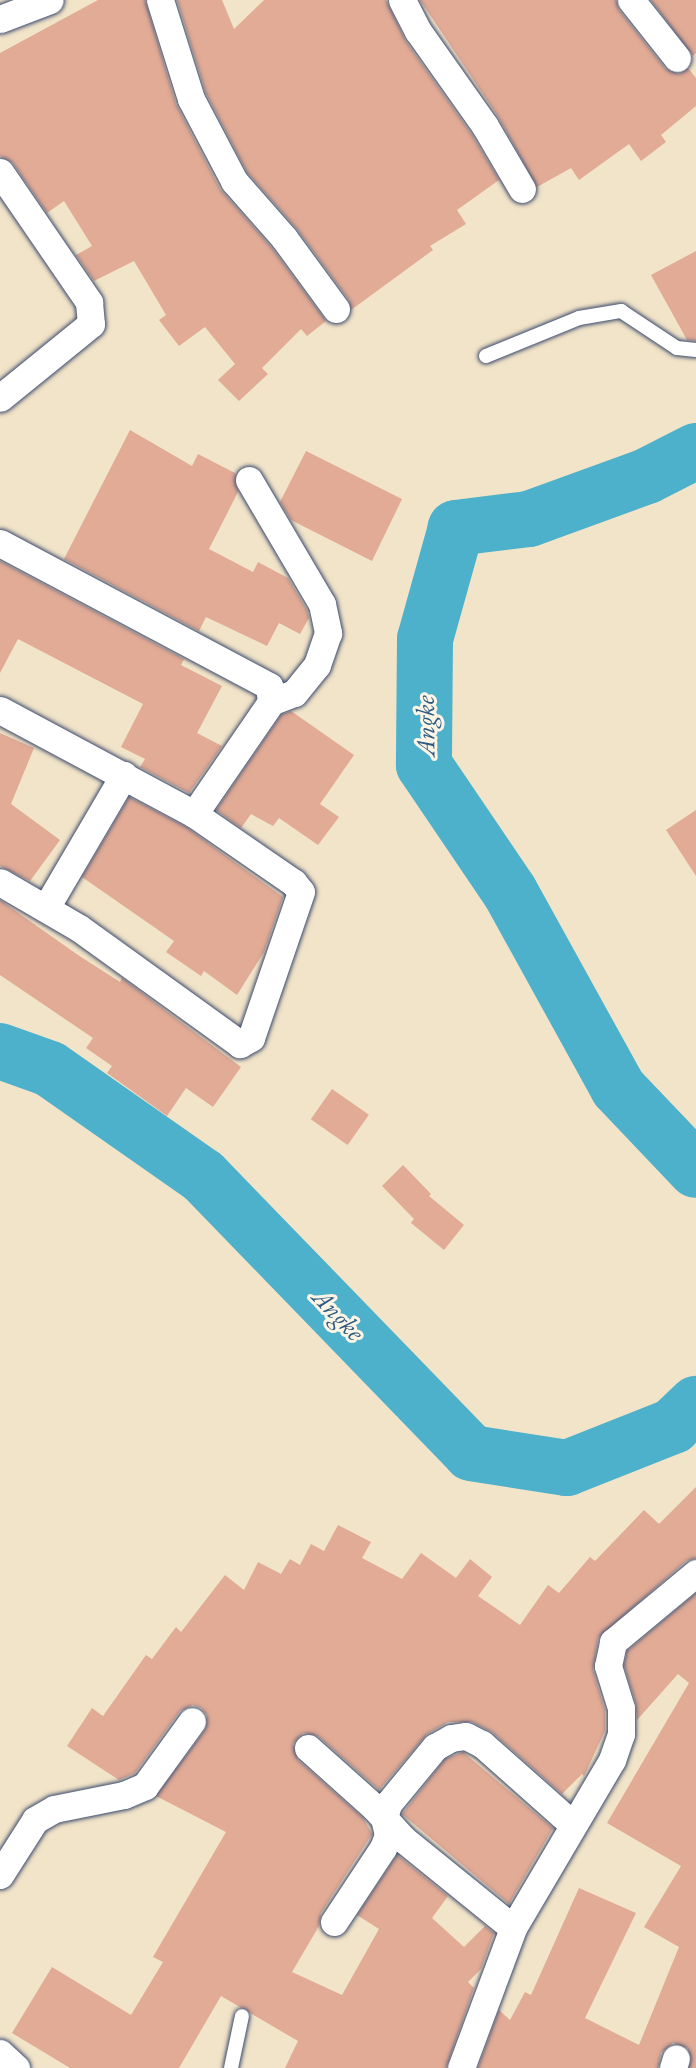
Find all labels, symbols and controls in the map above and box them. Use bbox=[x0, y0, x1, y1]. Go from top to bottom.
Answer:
water label: Angke bbox=[410, 695, 442, 757]
water label: Angke bbox=[306, 1282, 370, 1348]

